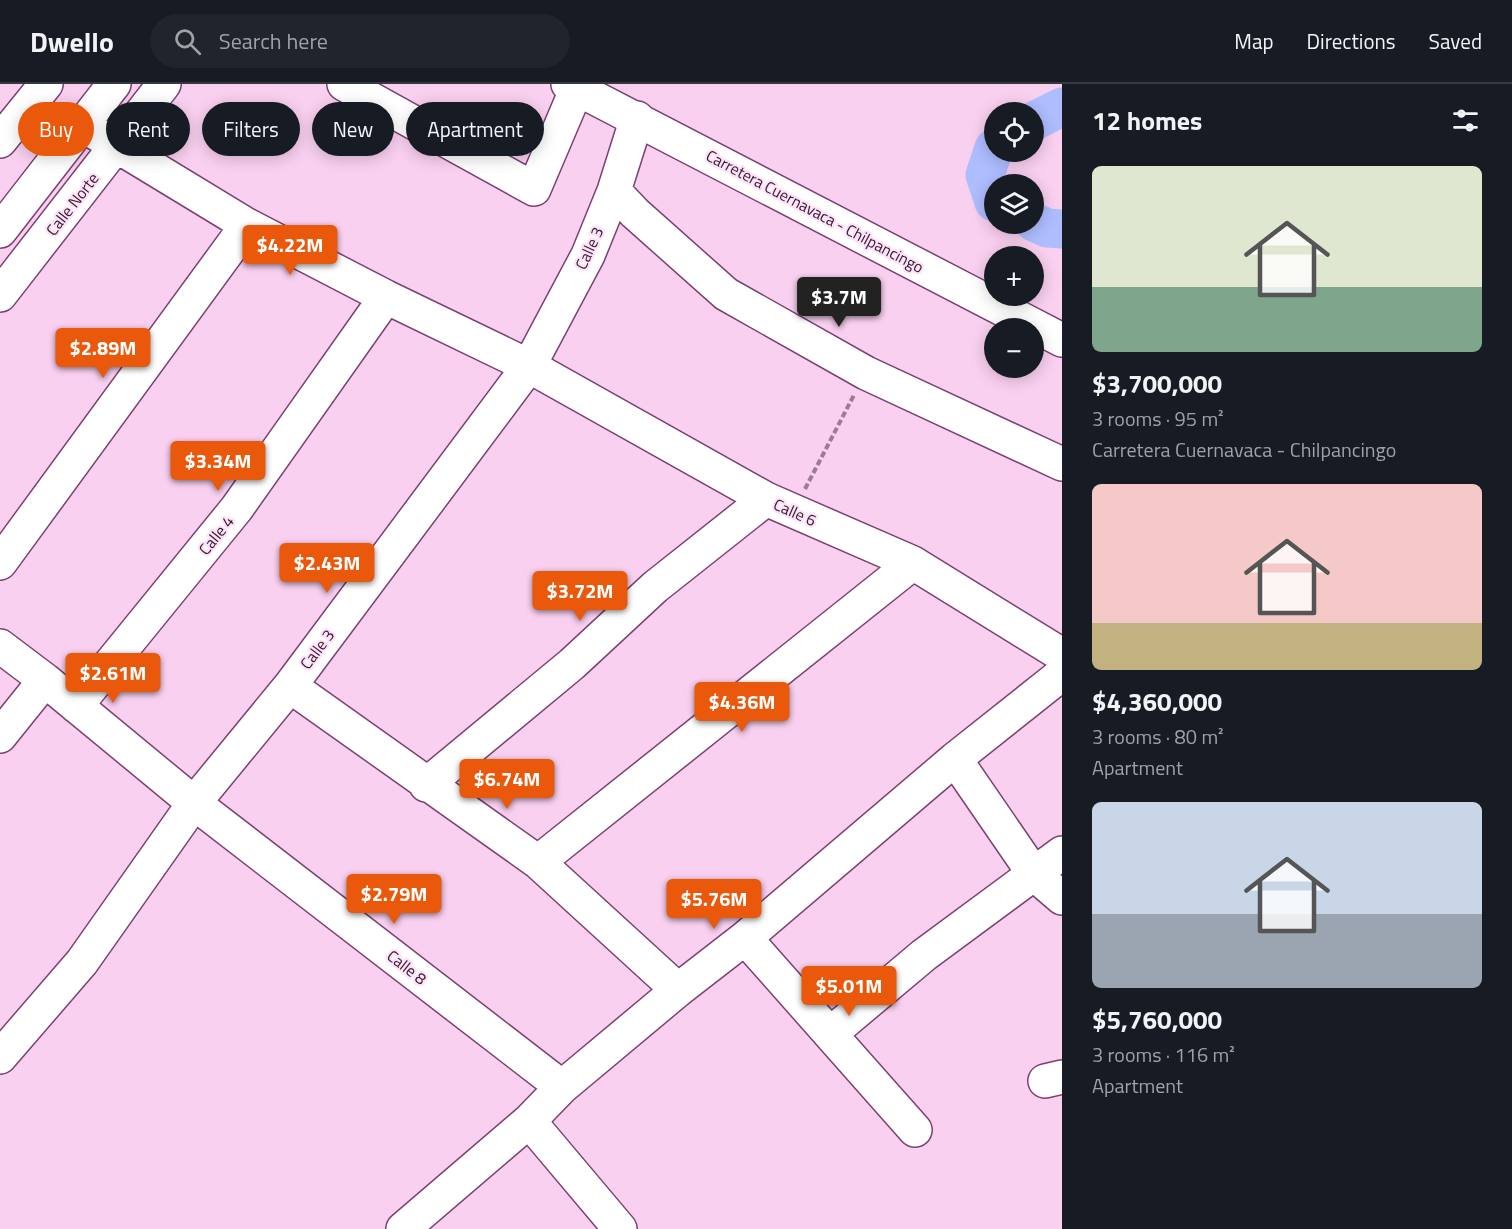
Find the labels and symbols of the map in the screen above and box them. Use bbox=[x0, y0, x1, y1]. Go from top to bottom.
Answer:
street label: Carretera Cuernavaca - Chilpancingo bbox=[702, 143, 928, 279]
street label: Calle Norte bbox=[40, 167, 104, 241]
street label: Calle 3 bbox=[569, 223, 609, 273]
pin: $4.22M bbox=[241, 225, 339, 276]
pin: $3.7M bbox=[797, 277, 881, 328]
pin: $2.89M bbox=[54, 328, 152, 379]
pin: $3.34M bbox=[169, 441, 267, 492]
street label: Calle 6 bbox=[770, 492, 820, 532]
street label: Calle 4 bbox=[193, 510, 239, 560]
pin: $2.43M bbox=[278, 543, 376, 594]
pin: $3.72M bbox=[531, 571, 629, 622]
street label: Calle 3 bbox=[294, 624, 340, 674]
pin: $2.61M bbox=[64, 653, 162, 704]
pin: $4.36M bbox=[693, 682, 791, 733]
pin: $6.74M bbox=[458, 759, 556, 810]
pin: $2.79M bbox=[345, 874, 443, 925]
pin: $5.76M bbox=[665, 879, 763, 930]
street label: Calle 8 bbox=[382, 944, 432, 990]
pin: $5.01M bbox=[800, 966, 898, 1017]

